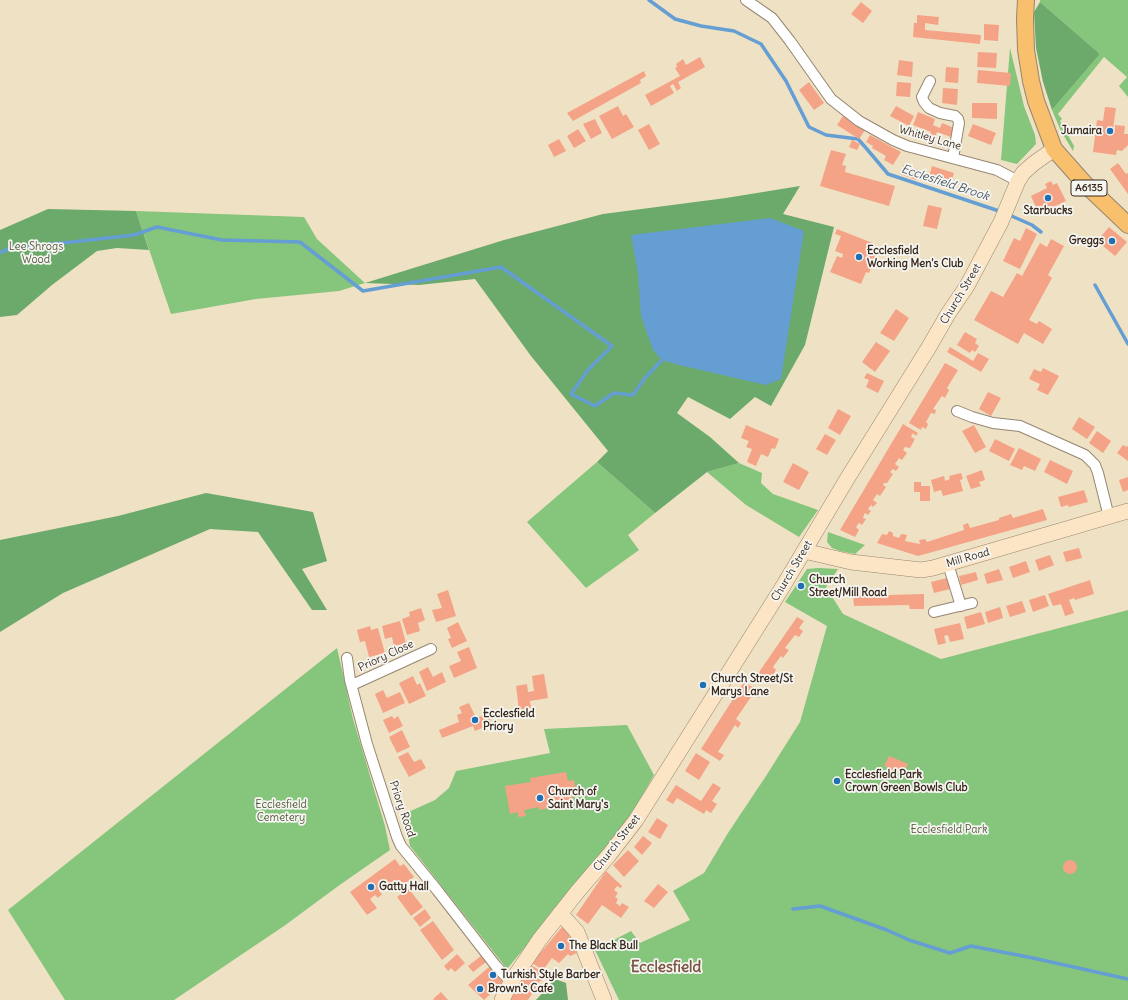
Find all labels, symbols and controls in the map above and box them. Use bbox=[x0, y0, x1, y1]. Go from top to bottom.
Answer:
street label: Whitley Lane bbox=[897, 123, 963, 153]
place label: Jumaira bbox=[1061, 124, 1102, 138]
marker: Jumaira bbox=[1105, 126, 1115, 136]
water label: Ecclesfield Brook bbox=[899, 162, 991, 204]
road number: A6135 bbox=[1071, 180, 1107, 196]
marker: Starbucks bbox=[1043, 193, 1053, 203]
place label: Starbucks bbox=[1023, 204, 1073, 218]
place label: Greggs bbox=[1069, 234, 1104, 248]
marker: Greggs bbox=[1107, 236, 1117, 246]
park label: Lee Shrogs Wood bbox=[9, 240, 63, 266]
place label: Ecclesfield Working Men's Club bbox=[867, 244, 963, 270]
marker: Ecclesfield Working Men's Club bbox=[854, 252, 864, 262]
street label: Church Street bbox=[938, 261, 984, 327]
street label: Church Street bbox=[769, 538, 815, 604]
street label: Mill Road bbox=[945, 545, 991, 571]
place label: Church Street/Mill Road bbox=[809, 573, 887, 599]
marker: Church Street/Mill Road bbox=[796, 581, 806, 591]
street label: Priory Close bbox=[356, 637, 416, 675]
place label: Church Street/St Marys Lane bbox=[711, 672, 793, 698]
marker: Church Street/St Marys Lane bbox=[698, 680, 708, 690]
place label: Ecclesfield Priory bbox=[483, 707, 535, 733]
marker: Ecclesfield Priory bbox=[470, 715, 480, 725]
place label: Ecclesfield Park Crown Green Bowls Club bbox=[845, 768, 968, 794]
marker: Ecclesfield Park Crown Green Bowls Club bbox=[832, 776, 842, 786]
street label: Priory Road bbox=[386, 779, 418, 839]
place label: Church of Saint Mary's bbox=[548, 785, 608, 811]
marker: Church of Saint Mary's bbox=[535, 793, 545, 803]
park label: Ecclesfield Cemetery bbox=[255, 798, 307, 824]
street label: Church Street bbox=[591, 812, 643, 874]
park label: Ecclesfield Park bbox=[910, 823, 988, 837]
place label: Gatty Hall bbox=[379, 880, 429, 894]
marker: Gatty Hall bbox=[366, 882, 376, 892]
place label: The Black Bull bbox=[569, 939, 638, 953]
marker: The Black Bull bbox=[556, 941, 566, 951]
district label: Ecclesfield bbox=[631, 959, 701, 977]
place label: Turkish Style Barber bbox=[501, 968, 600, 982]
marker: Turkish Style Barber bbox=[488, 970, 498, 980]
place label: Brown's Cafe bbox=[488, 982, 553, 996]
marker: Brown's Cafe bbox=[475, 984, 485, 994]

